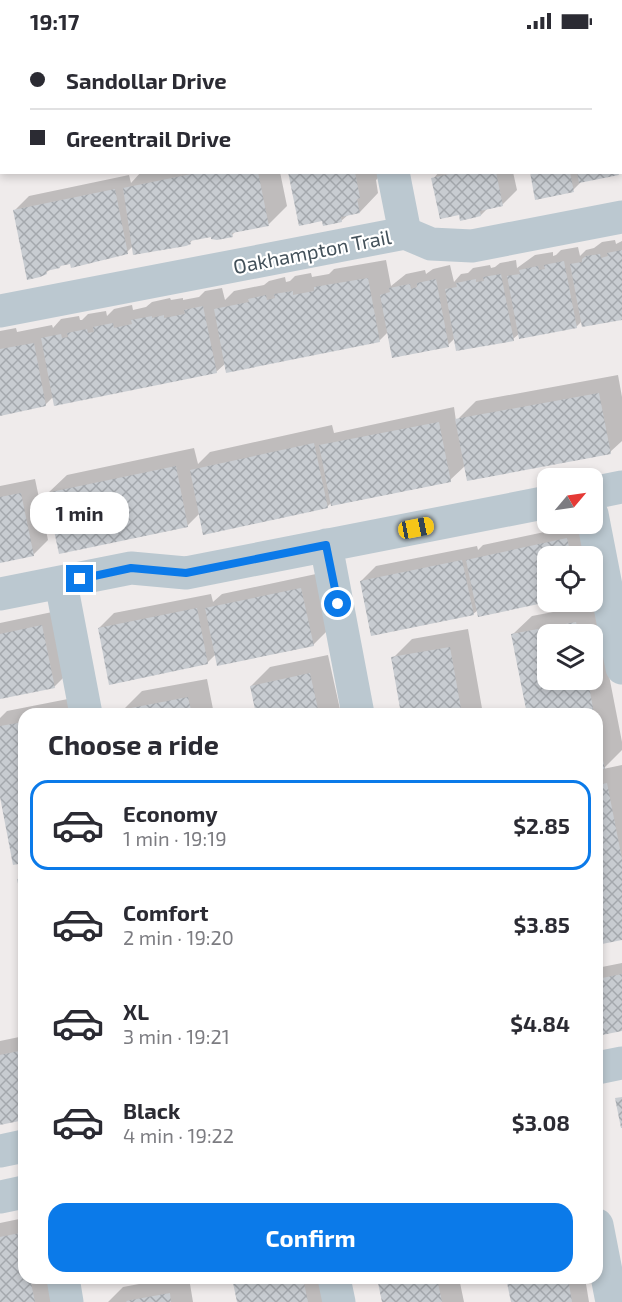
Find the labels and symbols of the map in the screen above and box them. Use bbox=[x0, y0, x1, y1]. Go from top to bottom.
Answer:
street label: Oakhampton Trail bbox=[231, 224, 393, 278]
north arrow bbox=[537, 468, 603, 534]
callout: 1 min bbox=[31, 492, 130, 534]
car bbox=[397, 516, 435, 540]
route end bbox=[66, 565, 93, 592]
route start bbox=[324, 590, 351, 617]

